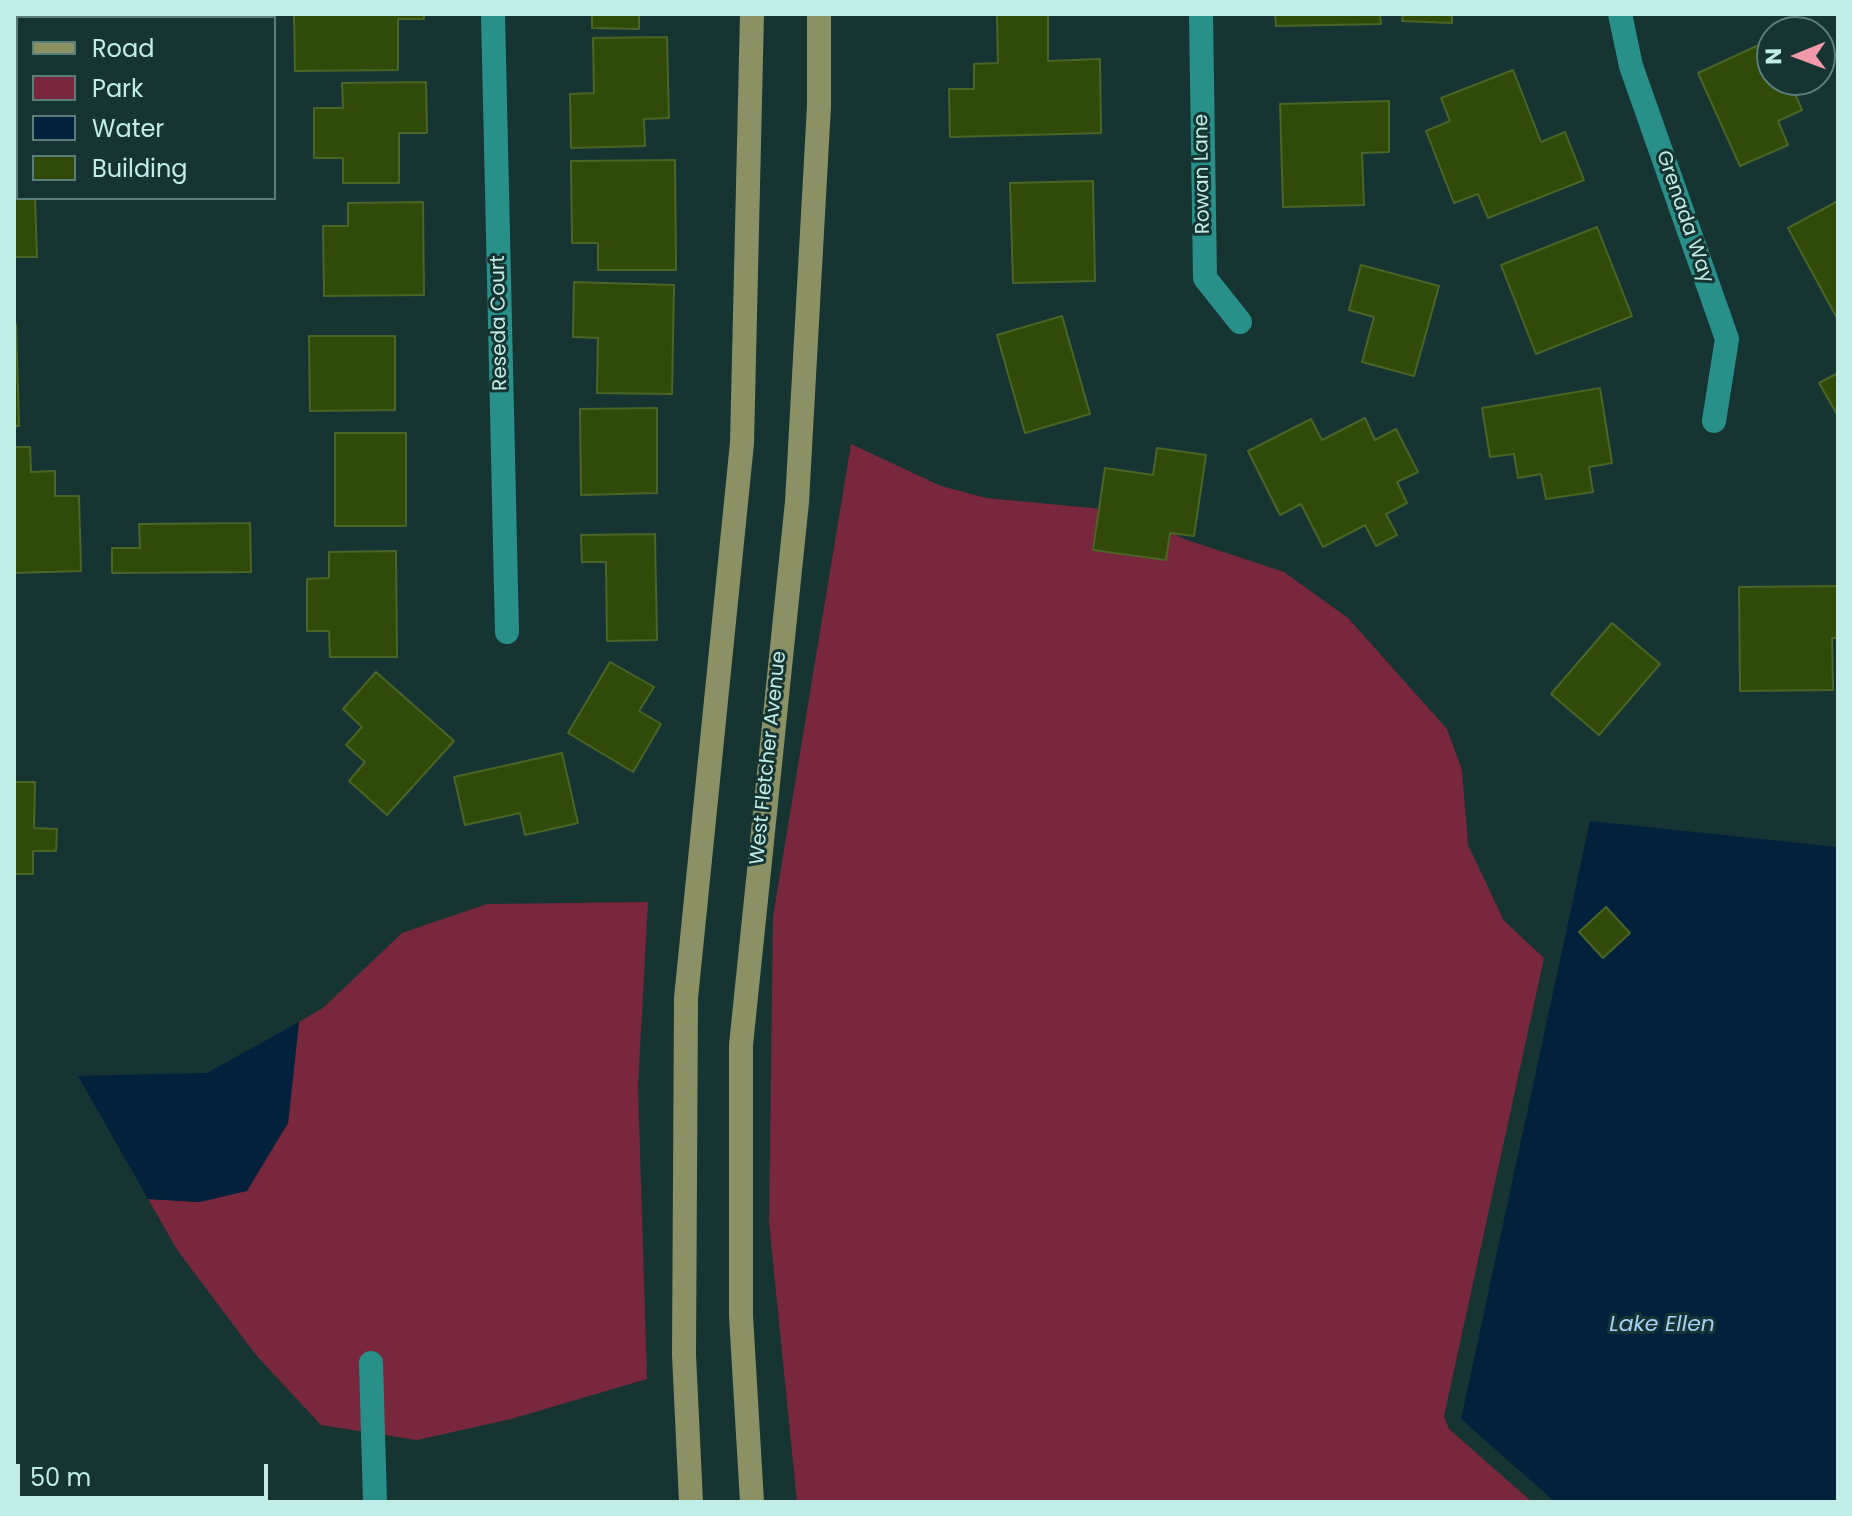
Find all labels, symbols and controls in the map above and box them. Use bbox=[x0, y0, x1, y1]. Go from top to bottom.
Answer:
legend bbox=[16, 16, 276, 200]
north arrow bbox=[1756, 16, 1836, 96]
text: Road bbox=[92, 32, 154, 65]
text: N bbox=[1758, 48, 1789, 65]
text: Park bbox=[92, 72, 143, 105]
text: Water bbox=[92, 112, 164, 145]
street label: Rowan Lane bbox=[1190, 114, 1216, 234]
street label: Grenada Way bbox=[1650, 148, 1718, 286]
text: Building bbox=[92, 152, 188, 185]
street label: Reseda Court bbox=[487, 255, 513, 391]
street label: West Fletcher Avenue bbox=[746, 650, 792, 866]
water label: Lake Ellen bbox=[1609, 1312, 1715, 1338]
scale bar bbox=[20, 1448, 272, 1498]
text: 50 m bbox=[30, 1461, 91, 1494]

